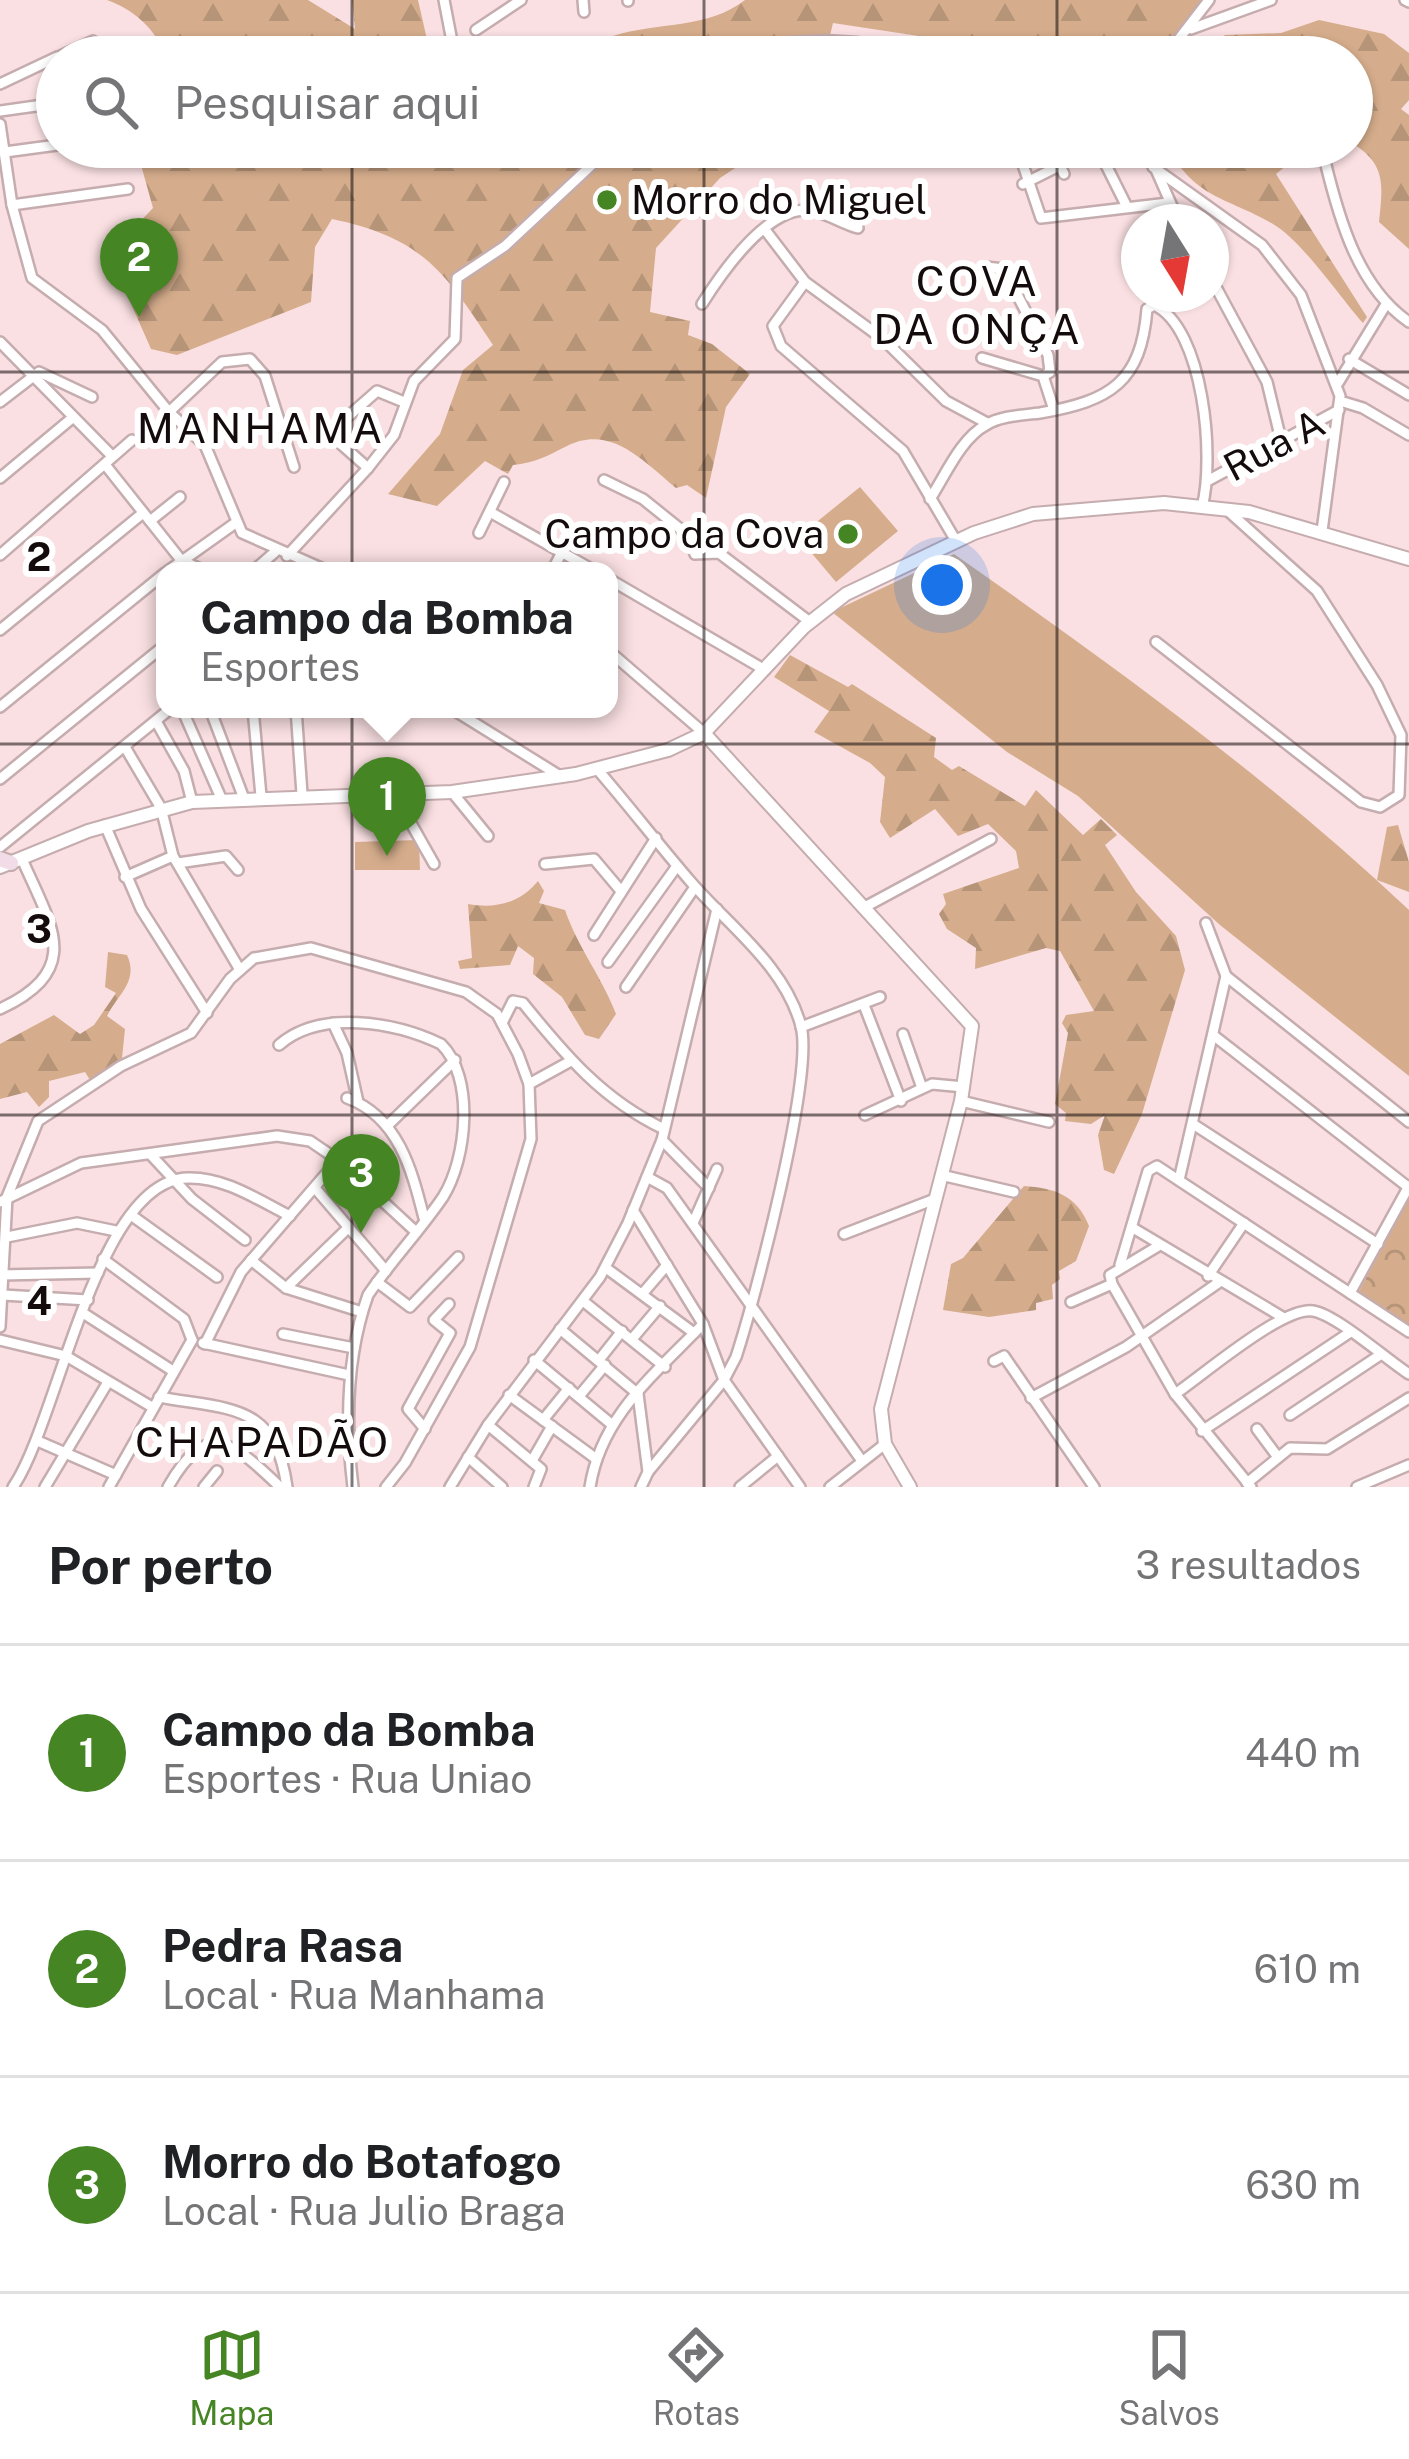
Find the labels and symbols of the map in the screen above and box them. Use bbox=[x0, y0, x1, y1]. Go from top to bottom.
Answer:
place label: Morro do Miguel bbox=[631, 177, 927, 223]
marker: Morro do Miguel bbox=[594, 187, 620, 213]
north arrow bbox=[1121, 204, 1229, 312]
pin: 2 bbox=[100, 218, 178, 317]
district label: COVA DA ONÇA bbox=[873, 256, 1083, 353]
street label: Rua A bbox=[1216, 399, 1332, 491]
district label: MANHAMA bbox=[137, 403, 385, 452]
place label: Campo da Cova bbox=[545, 511, 824, 557]
marker: Campo da Cova bbox=[835, 521, 861, 547]
text: 2 bbox=[27, 534, 51, 580]
your location bbox=[912, 555, 972, 615]
pin: 1 bbox=[348, 757, 426, 856]
text: 3 bbox=[26, 906, 52, 952]
pin: 3 bbox=[322, 1134, 400, 1233]
text: 4 bbox=[26, 1278, 52, 1324]
district label: CHAPADÃO bbox=[135, 1417, 391, 1466]

